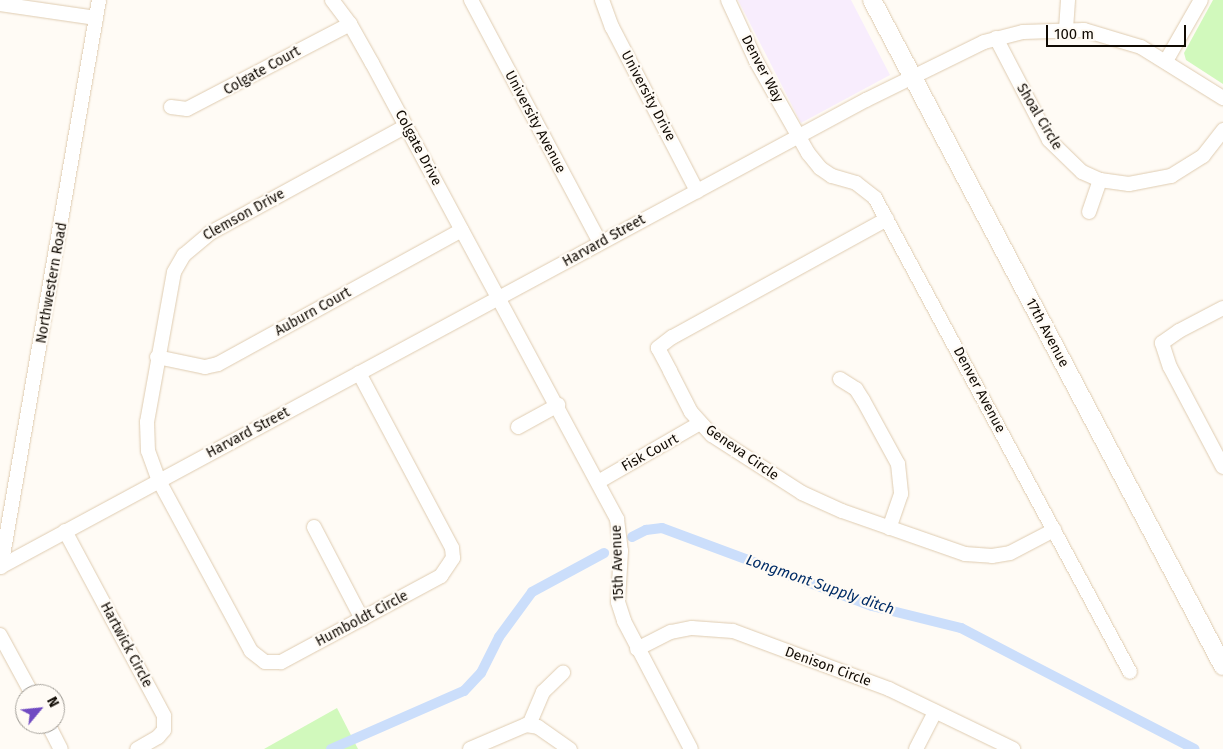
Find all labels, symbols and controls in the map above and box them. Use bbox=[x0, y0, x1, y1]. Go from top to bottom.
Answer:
scale bar bbox=[1048, 15, 1188, 47]
text: 100 m bbox=[1054, 25, 1094, 43]
street label: Denver Way bbox=[737, 32, 787, 106]
street label: Colgate Court bbox=[221, 43, 303, 99]
street label: University Drive bbox=[617, 48, 679, 144]
street label: University Avenue bbox=[501, 68, 569, 176]
street label: Shoal Circle bbox=[1013, 81, 1065, 153]
street label: Colgate Drive bbox=[391, 107, 445, 189]
street label: Clemson Drive bbox=[200, 186, 288, 244]
street label: Harvard Street bbox=[560, 211, 648, 271]
street label: Northwestern Road bbox=[33, 221, 71, 345]
street label: Auburn Court bbox=[272, 284, 354, 340]
street label: 17th Avenue bbox=[1022, 296, 1072, 370]
street label: Denver Avenue bbox=[949, 344, 1009, 436]
street label: Harvard Street bbox=[203, 404, 293, 462]
street label: Geneva Circle bbox=[702, 422, 782, 484]
street label: Fisk Court bbox=[619, 431, 681, 475]
street label: 15th Avenue bbox=[608, 525, 628, 601]
water label: Longmont Supply ditch bbox=[743, 551, 897, 619]
street label: Humboldt Circle bbox=[313, 588, 411, 650]
street label: Hartwick Circle bbox=[96, 599, 156, 691]
street label: Denison Circle bbox=[783, 644, 873, 690]
north arrow bbox=[15, 684, 65, 734]
text: N bbox=[43, 694, 62, 710]

